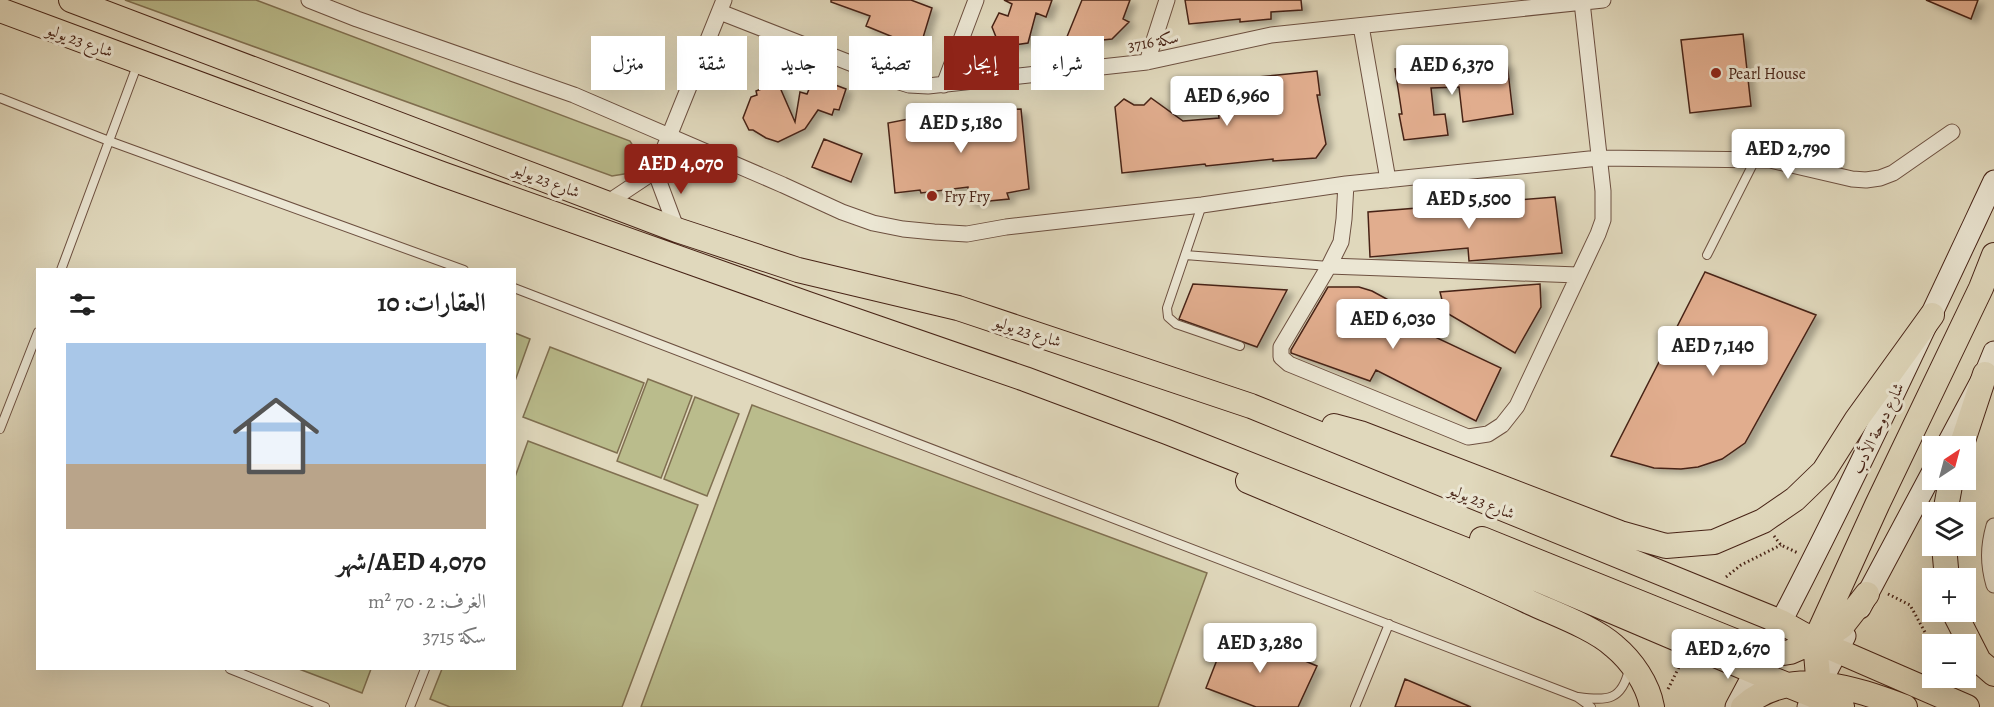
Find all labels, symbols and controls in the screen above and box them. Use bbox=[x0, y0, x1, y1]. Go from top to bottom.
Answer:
street label: شارع 23 يوليو bbox=[41, 18, 116, 65]
street label: سكة 3716 bbox=[1126, 27, 1180, 57]
chip: منزل bbox=[591, 36, 665, 90]
chip: شقة bbox=[677, 36, 747, 90]
chip: جديد bbox=[759, 36, 837, 90]
chip: تصفية bbox=[849, 36, 932, 90]
chip: إيجار bbox=[944, 36, 1019, 90]
chip: شراء bbox=[1031, 36, 1104, 90]
pin: AED 6,370 bbox=[1383, 45, 1521, 96]
text: AED 6,370 bbox=[1410, 51, 1494, 78]
place label: Pearl House bbox=[1728, 63, 1806, 85]
marker: Pearl House bbox=[1709, 66, 1723, 80]
pin: AED 6,960 bbox=[1158, 76, 1296, 127]
text: AED 6,960 bbox=[1184, 82, 1270, 109]
pin: AED 5,180 bbox=[892, 103, 1030, 154]
text: AED 5,180 bbox=[920, 109, 1002, 136]
pin: AED 2,790 bbox=[1719, 129, 1857, 180]
text: AED 2,790 bbox=[1746, 135, 1830, 162]
pin: AED 4,070 bbox=[612, 144, 750, 195]
text: AED 4,070 bbox=[638, 150, 724, 177]
street label: شارع 23 يوليو bbox=[508, 158, 583, 205]
pin: AED 5,500 bbox=[1400, 179, 1538, 230]
text: AED 5,500 bbox=[1427, 185, 1511, 212]
place label: Fry Fry bbox=[944, 186, 991, 208]
marker: Fry Fry bbox=[925, 189, 939, 203]
text: العقارات: 10 bbox=[377, 285, 486, 320]
icon: filters bbox=[66, 288, 99, 321]
pin: AED 6,030 bbox=[1324, 299, 1462, 350]
text: AED 6,030 bbox=[1350, 305, 1436, 332]
street label: شارع 23 يوليو bbox=[989, 310, 1064, 355]
pin: AED 7,140 bbox=[1644, 326, 1782, 377]
text: AED 7,140 bbox=[1672, 332, 1754, 359]
street label: شارع دوحة الأدب bbox=[1845, 379, 1911, 479]
icon: home bbox=[222, 382, 330, 490]
north arrow bbox=[1922, 436, 1976, 490]
map controls bbox=[1922, 436, 1976, 688]
street label: شارع 23 يوليو bbox=[1443, 478, 1518, 527]
button: layers bbox=[1922, 502, 1976, 556]
text: AED 4,070/شهر bbox=[337, 544, 486, 579]
button: + bbox=[1922, 568, 1976, 622]
text: الغرف: 2 · 70 m² bbox=[368, 588, 486, 615]
text: سكة 3715 bbox=[423, 623, 486, 650]
pin: AED 3,280 bbox=[1191, 623, 1329, 674]
text: AED 3,280 bbox=[1217, 629, 1303, 656]
pin: AED 2,670 bbox=[1659, 629, 1797, 680]
button: − bbox=[1922, 634, 1976, 688]
text: AED 2,670 bbox=[1686, 635, 1770, 662]

